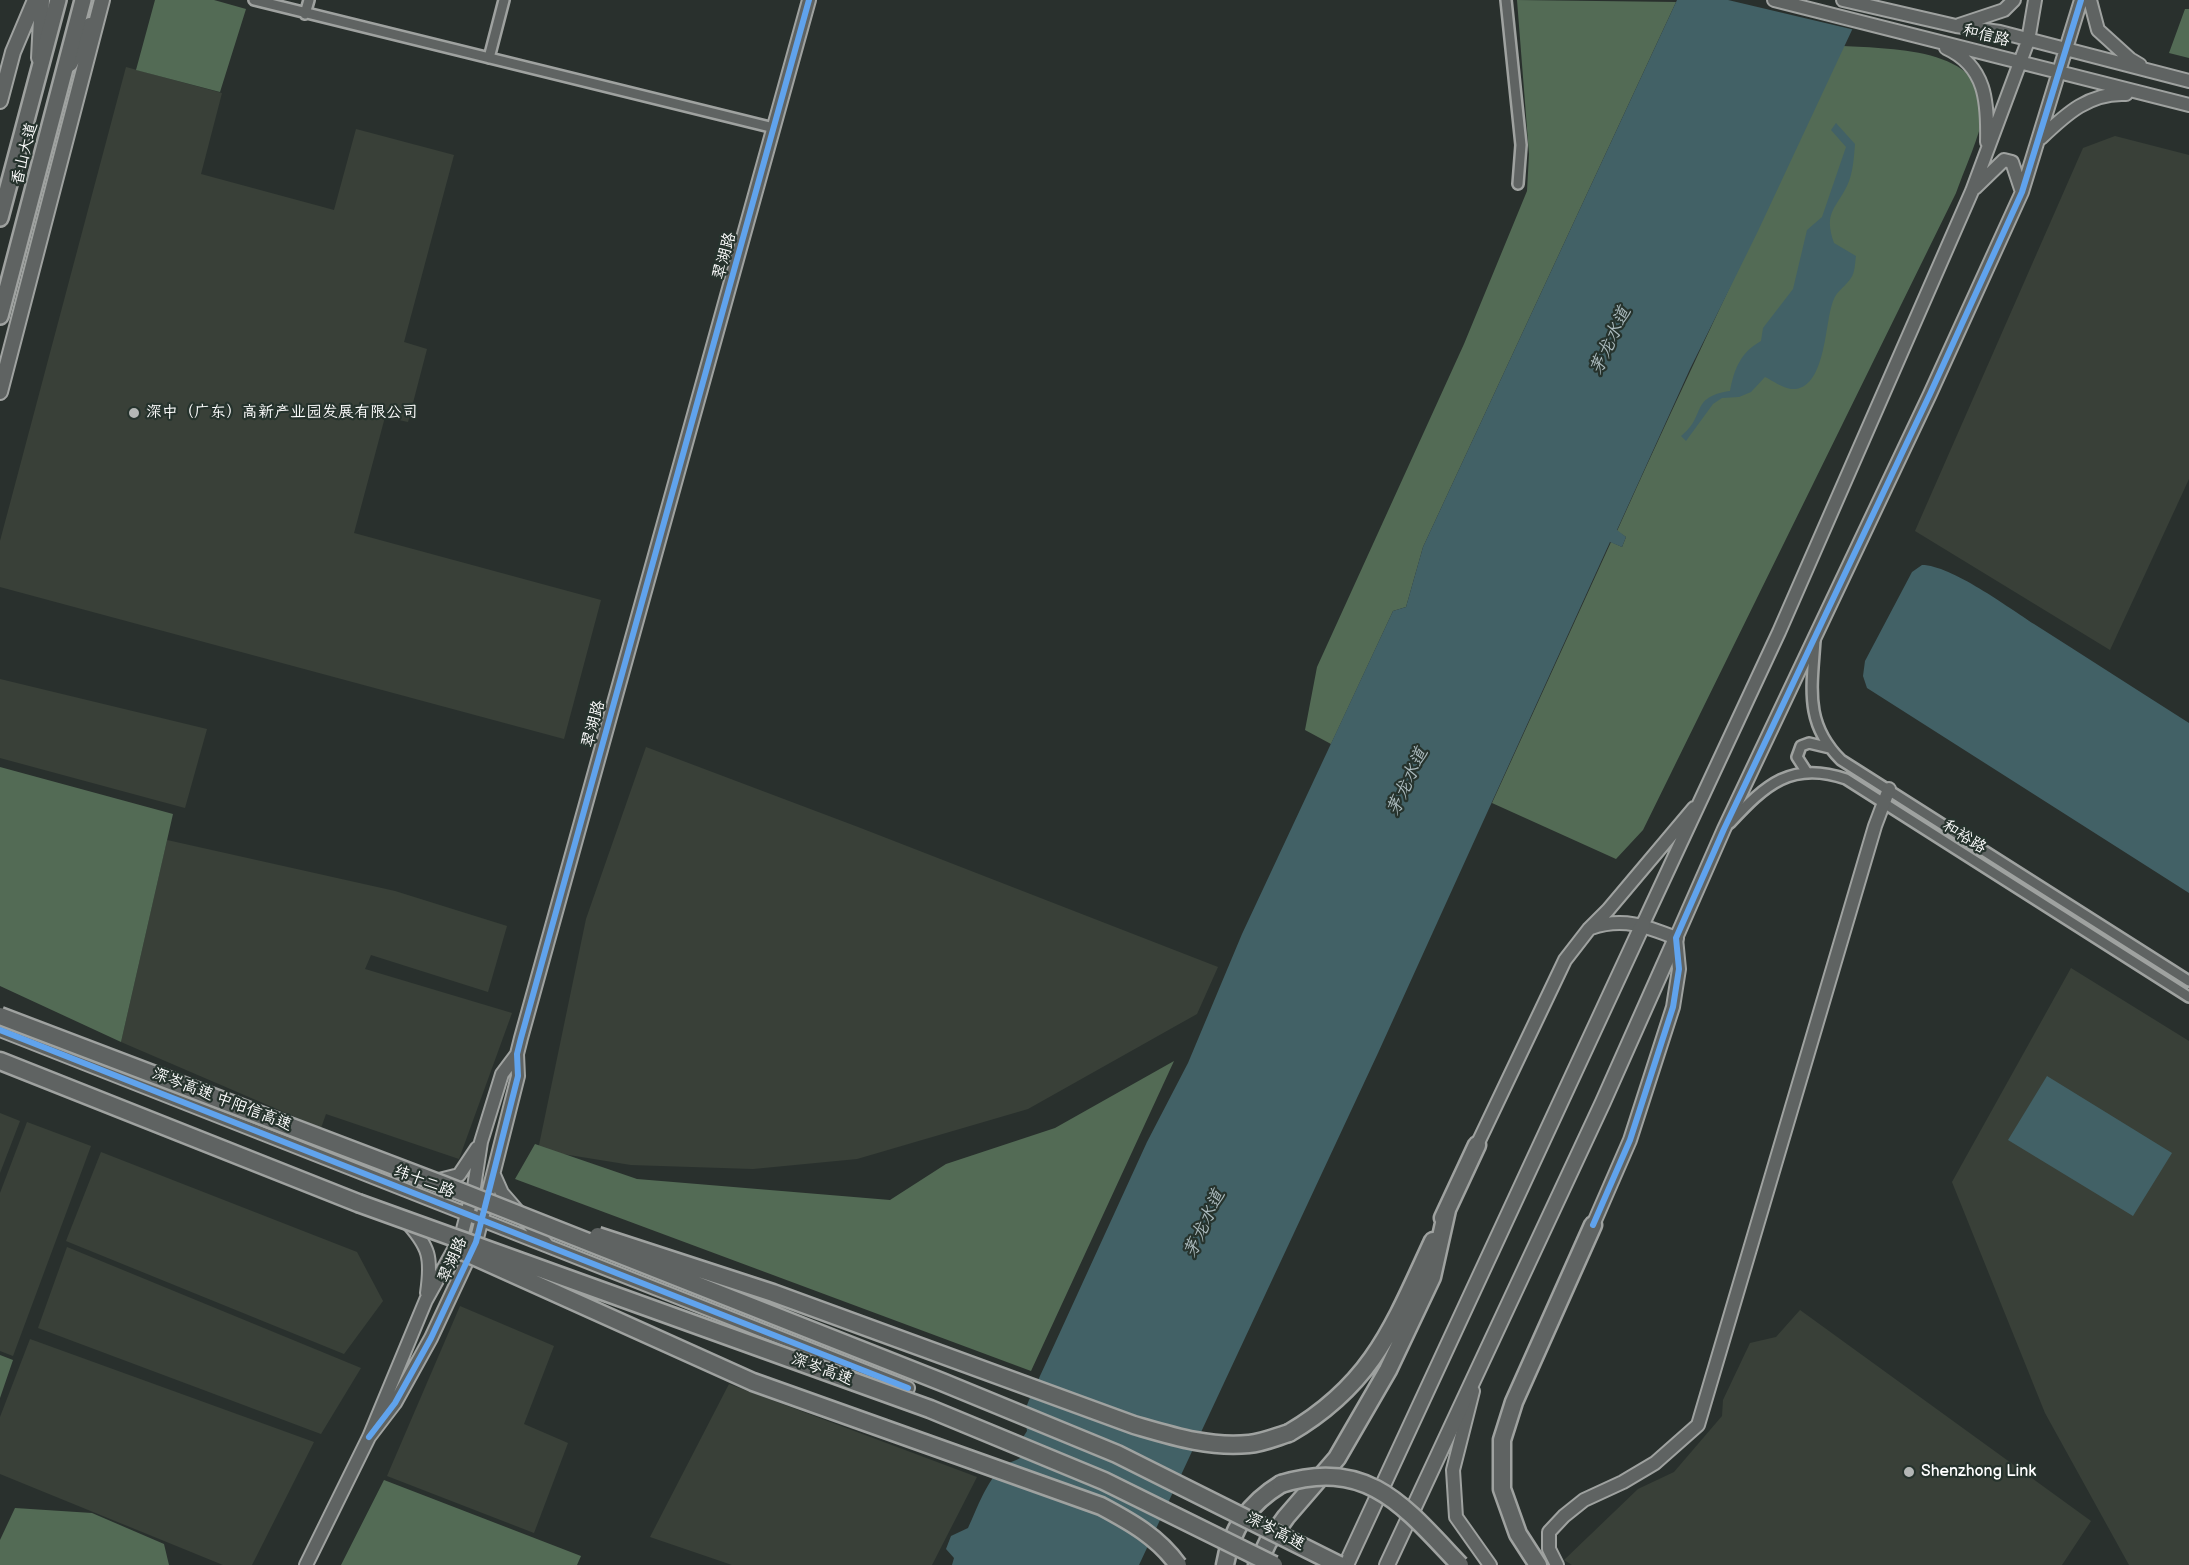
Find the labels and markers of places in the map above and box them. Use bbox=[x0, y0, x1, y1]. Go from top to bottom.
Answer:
place label: 深中（广东）高新产业园发展有限公司 bbox=[146, 403, 418, 423]
marker: 深中（广东）高新产业园发展有限公司 bbox=[127, 406, 141, 420]
place label: Shenzhong Link bbox=[1921, 1462, 2036, 1482]
marker: Shenzhong Link bbox=[1902, 1465, 1916, 1479]

